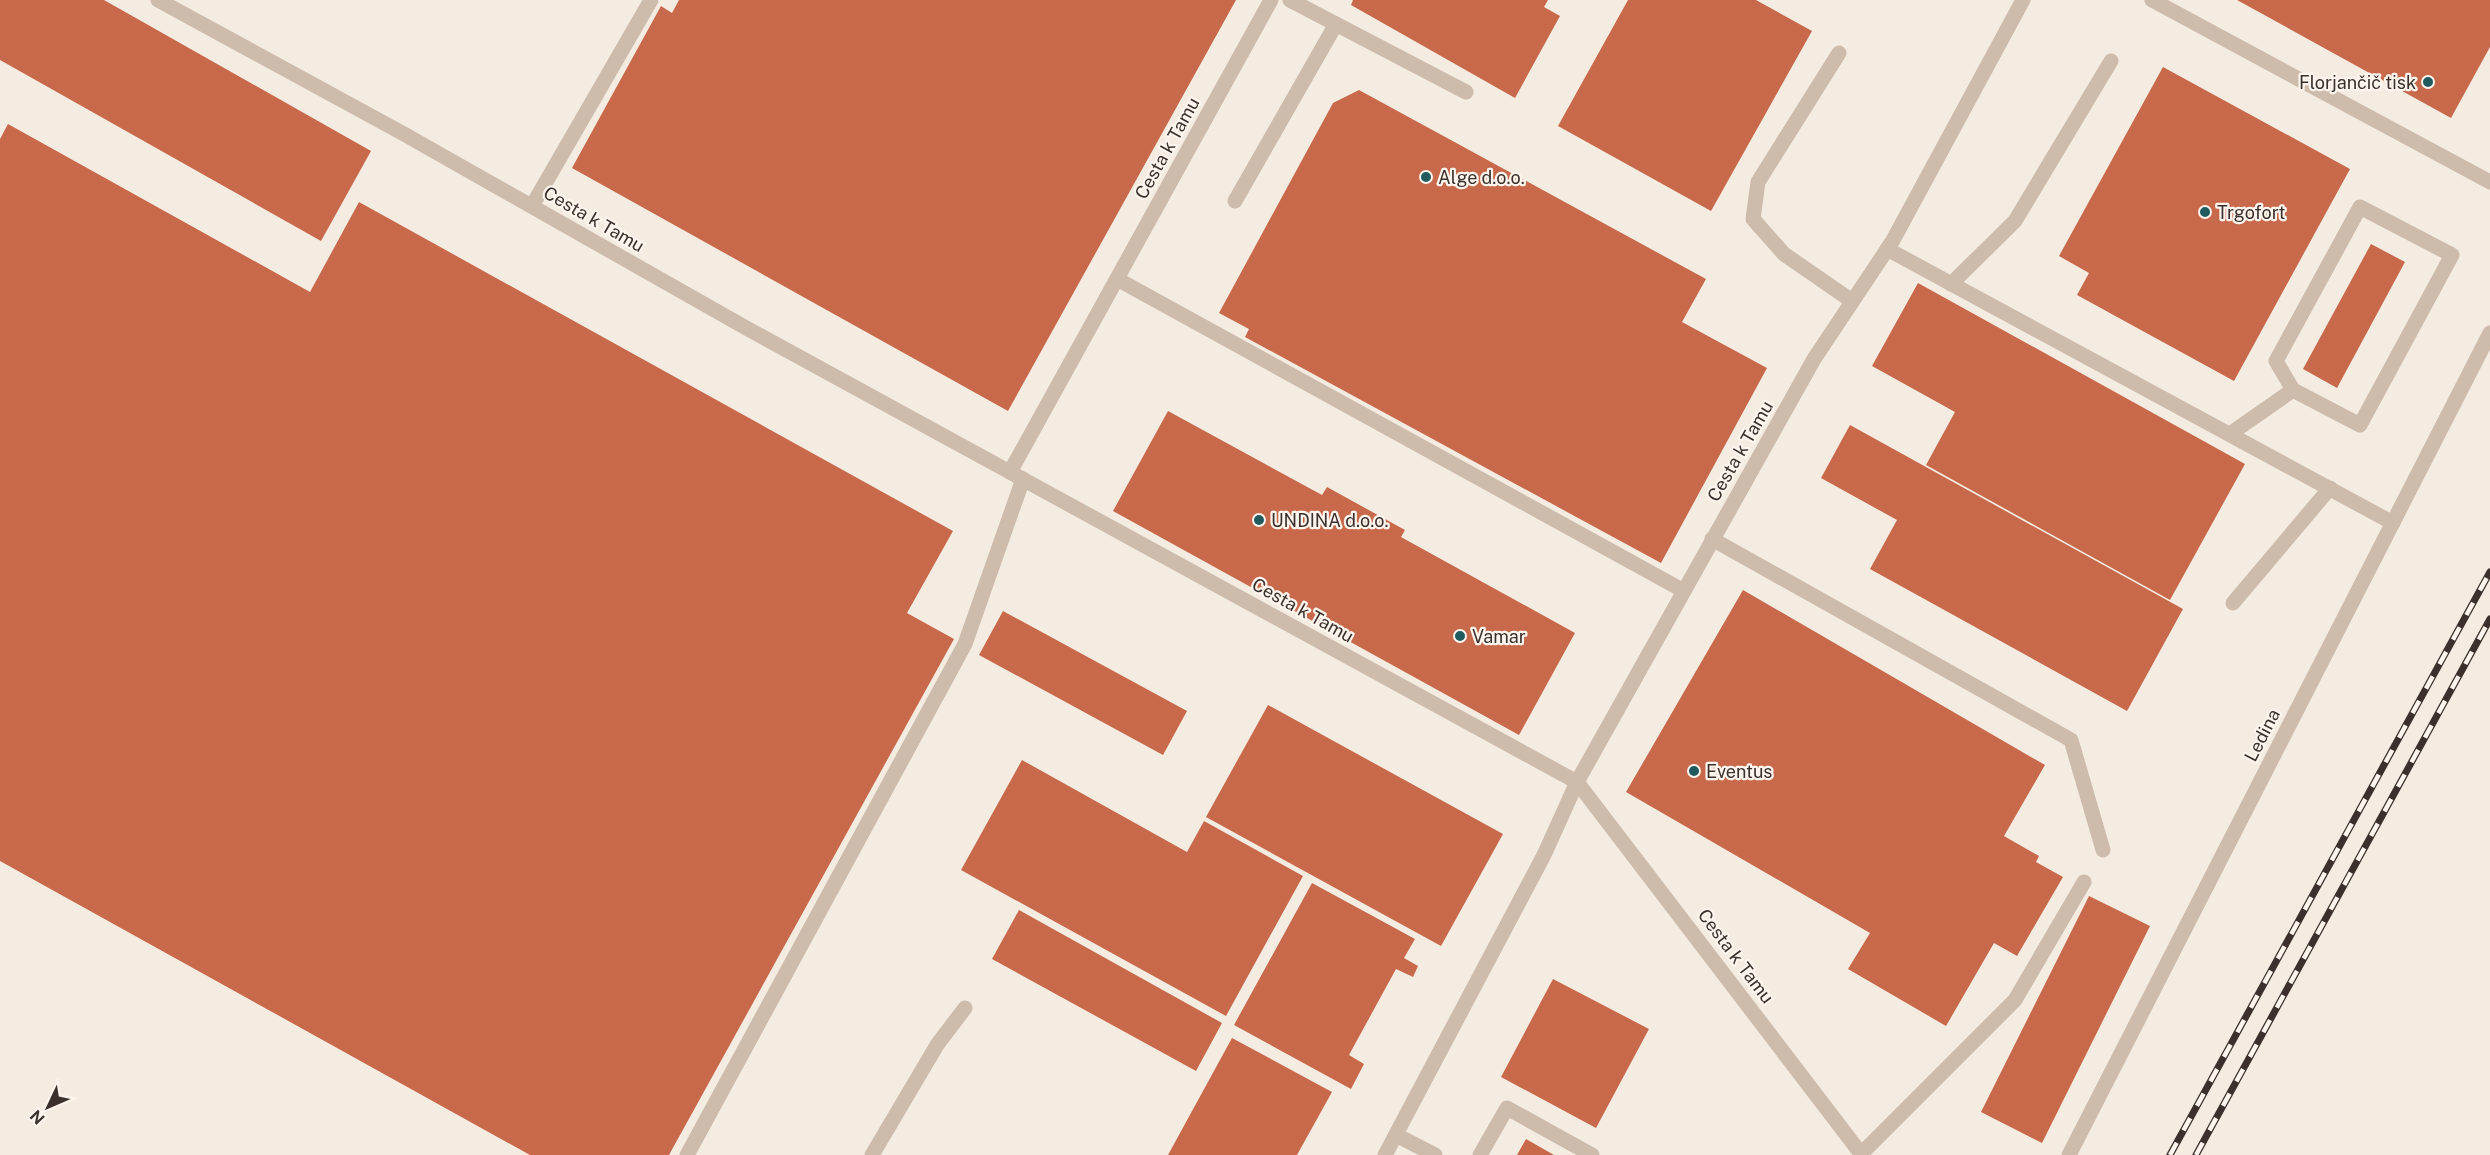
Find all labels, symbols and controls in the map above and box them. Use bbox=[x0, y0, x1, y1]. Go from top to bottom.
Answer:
place label: Florjančič tisk bbox=[2299, 72, 2416, 93]
marker: Florjančič tisk bbox=[2421, 75, 2435, 89]
street label: Cesta k Tamu bbox=[1130, 94, 1204, 202]
place label: Alge d.o.o. bbox=[1438, 167, 1525, 188]
marker: Alge d.o.o. bbox=[1419, 170, 1433, 184]
street label: Cesta k Tamu bbox=[540, 182, 648, 256]
place label: Trgofort bbox=[2217, 202, 2286, 223]
marker: Trgofort bbox=[2198, 205, 2212, 219]
street label: Cesta k Tamu bbox=[1703, 397, 1777, 505]
place label: UNDINA d.o.o. bbox=[1271, 510, 1389, 531]
marker: UNDINA d.o.o. bbox=[1252, 513, 1266, 527]
street label: Cesta k Tamu bbox=[1249, 573, 1357, 647]
place label: Vamar bbox=[1472, 626, 1526, 647]
marker: Vamar bbox=[1453, 629, 1467, 643]
street label: Ledina bbox=[2240, 705, 2284, 765]
place label: Eventus bbox=[1706, 761, 1772, 782]
marker: Eventus bbox=[1687, 764, 1701, 778]
street label: Cesta k Tamu bbox=[1694, 905, 1778, 1007]
north arrow bbox=[18, 1077, 78, 1137]
text: N bbox=[26, 1106, 49, 1128]

